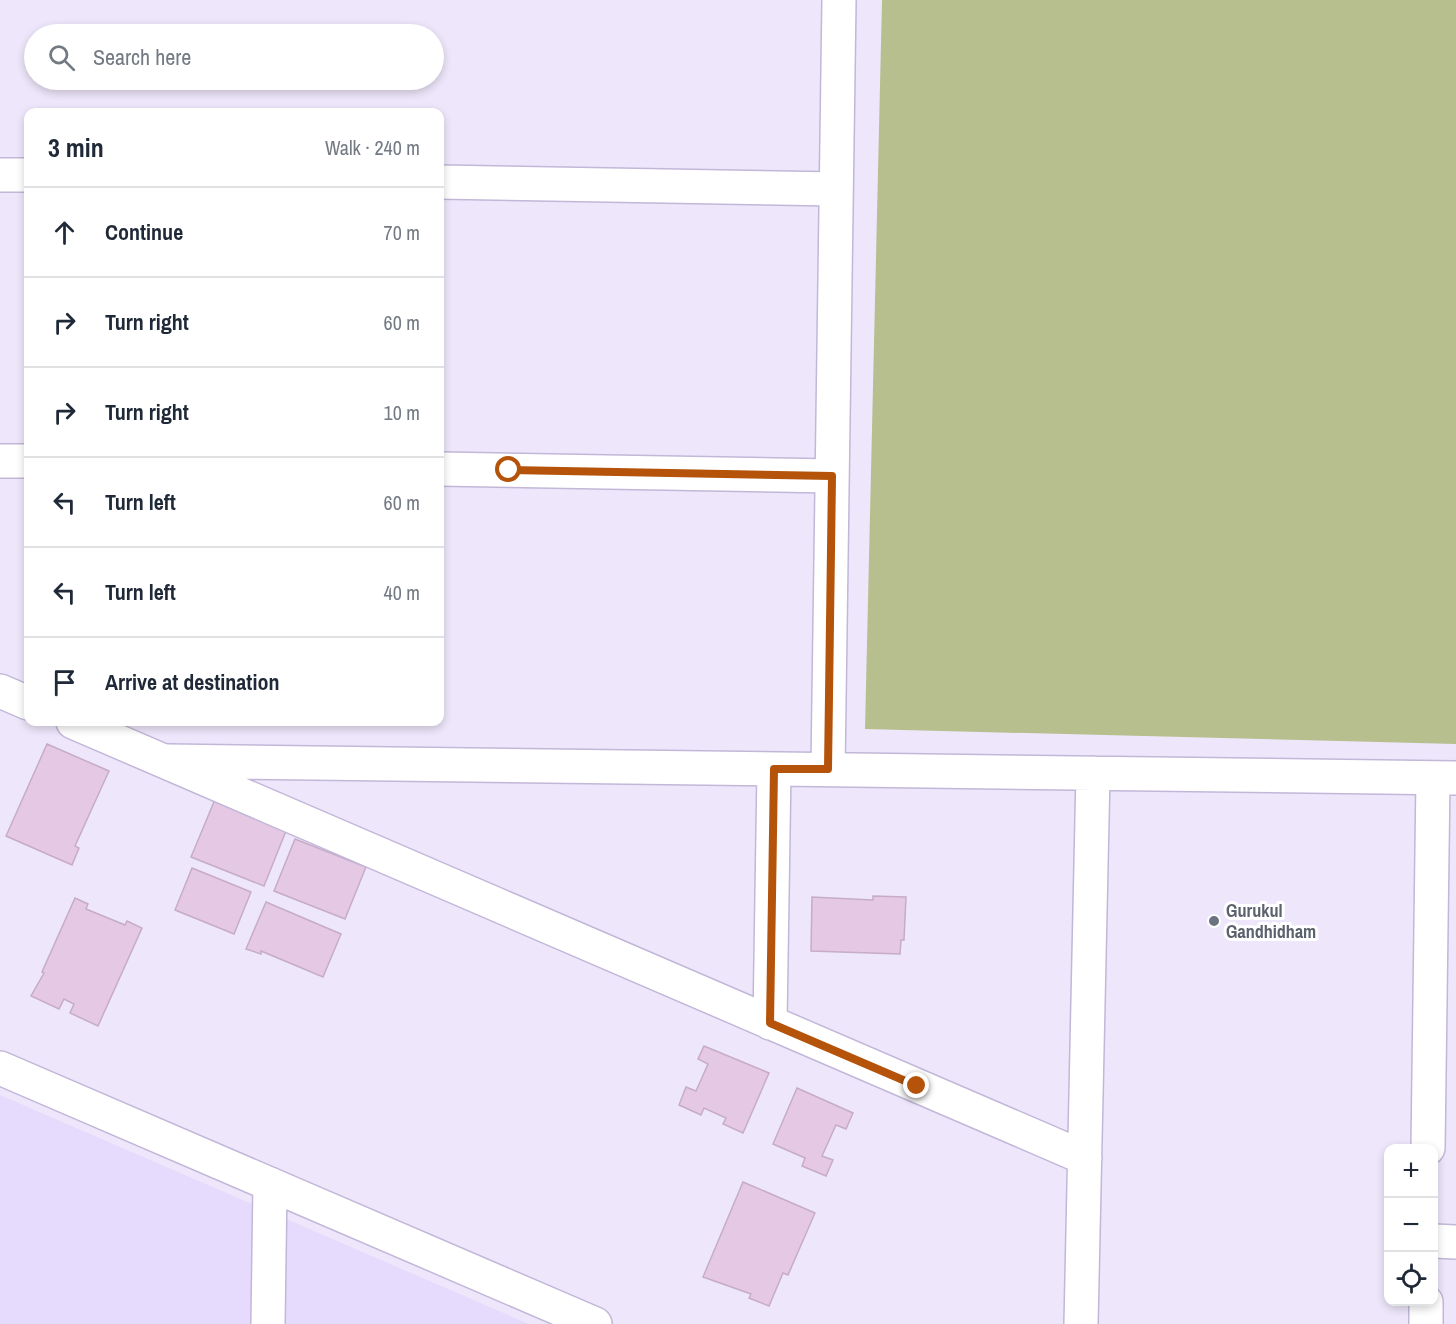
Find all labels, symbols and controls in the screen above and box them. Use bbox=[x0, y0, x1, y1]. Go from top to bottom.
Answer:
search box bbox=[24, 24, 444, 90]
icon: search bbox=[45, 41, 78, 74]
text: Search here bbox=[93, 42, 191, 72]
text: 3 min bbox=[48, 130, 104, 165]
text: Walk · 240 m bbox=[325, 134, 420, 161]
icon: ahead bbox=[48, 216, 81, 249]
text: Continue bbox=[105, 217, 183, 247]
text: 70 m bbox=[384, 219, 420, 246]
icon: right bbox=[48, 306, 81, 339]
text: Turn right bbox=[105, 307, 189, 337]
text: 60 m bbox=[384, 309, 420, 336]
icon: right bbox=[48, 396, 81, 429]
text: Turn right bbox=[105, 397, 189, 427]
text: 10 m bbox=[384, 399, 420, 426]
route start bbox=[495, 456, 521, 482]
icon: left bbox=[48, 486, 81, 519]
text: Turn left bbox=[105, 487, 176, 517]
text: 60 m bbox=[384, 489, 420, 516]
icon: left bbox=[48, 576, 81, 609]
text: Turn left bbox=[105, 577, 176, 607]
text: 40 m bbox=[384, 579, 420, 606]
icon: arrive bbox=[48, 666, 81, 699]
text: Arrive at destination bbox=[105, 667, 279, 697]
place label: Gurukul Gandhidham bbox=[1226, 898, 1316, 944]
marker: Gurukul Gandhidham bbox=[1207, 914, 1221, 928]
route end bbox=[903, 1072, 929, 1098]
map controls bbox=[1384, 1144, 1438, 1306]
button: + bbox=[1384, 1144, 1438, 1198]
button: − bbox=[1384, 1198, 1438, 1252]
button: locate bbox=[1384, 1252, 1438, 1306]

